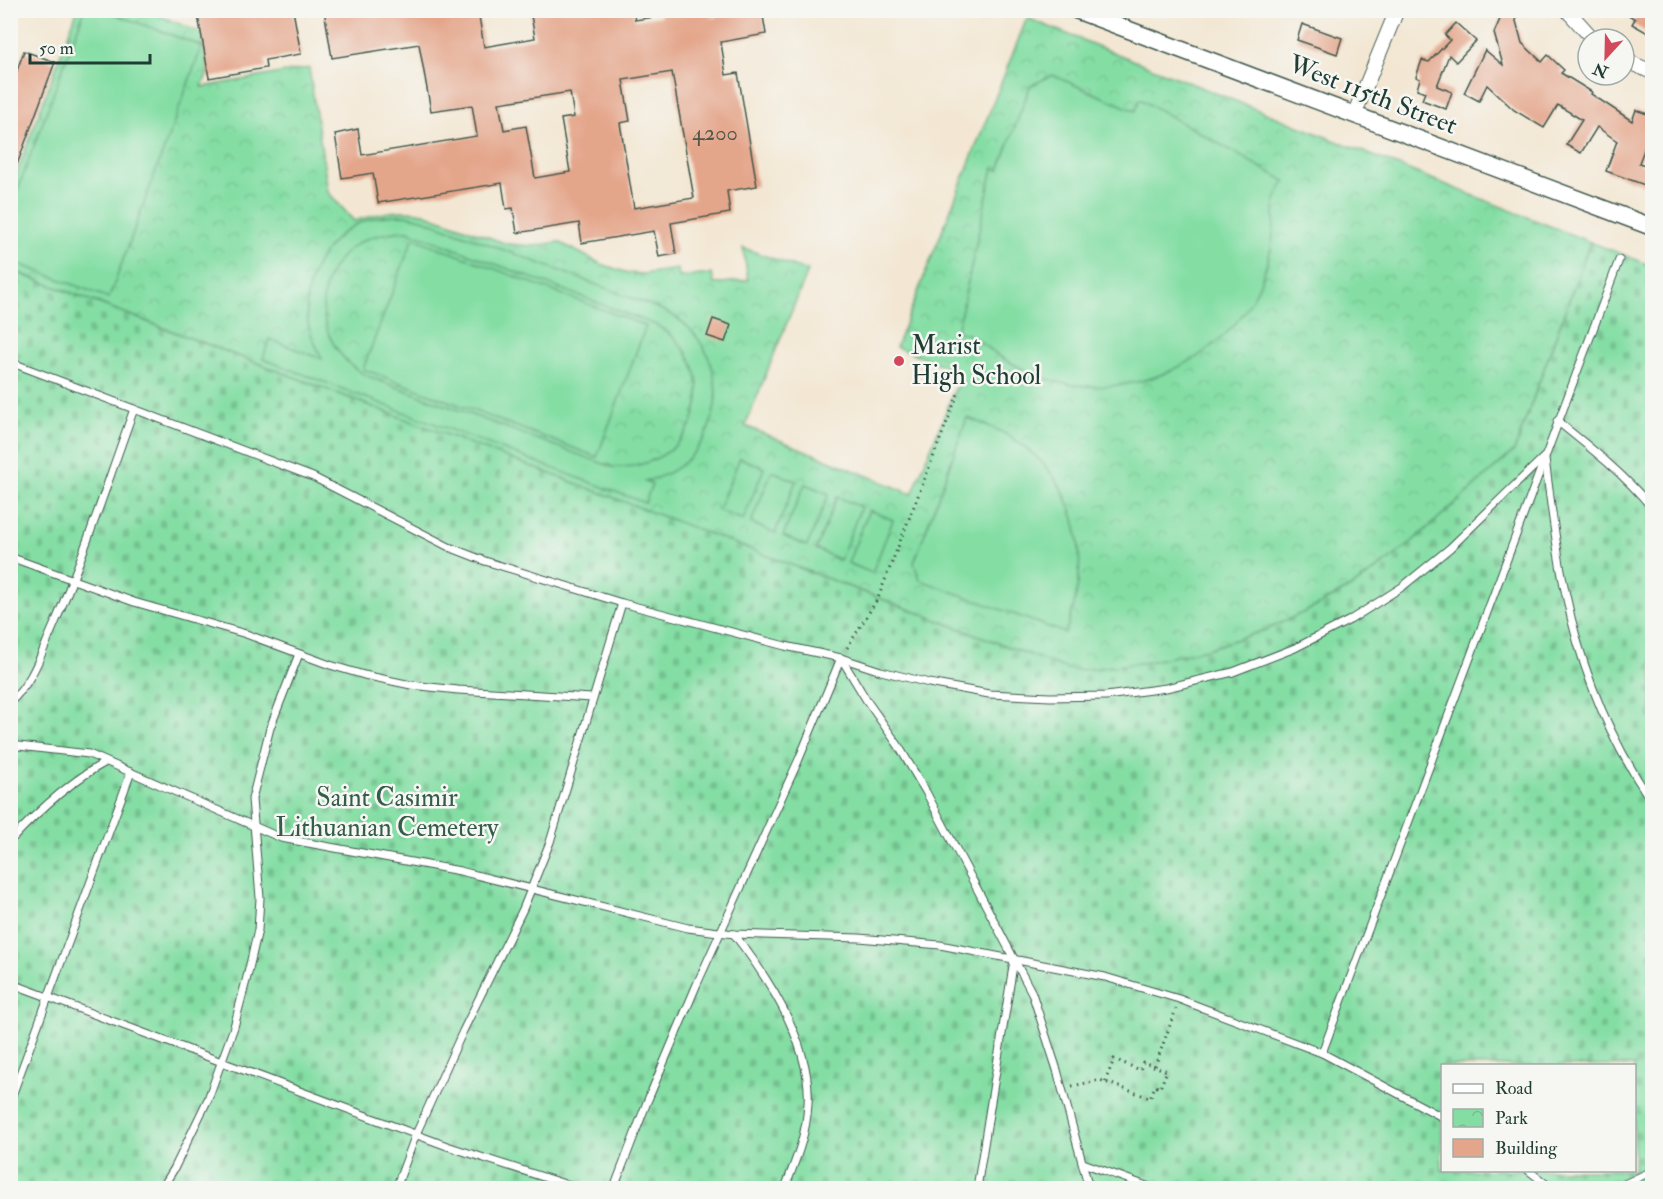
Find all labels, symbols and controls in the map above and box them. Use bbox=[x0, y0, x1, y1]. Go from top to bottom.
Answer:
scale bar bbox=[30, 27, 150, 65]
north arrow bbox=[1576, 27, 1636, 87]
text: 50 m bbox=[39, 37, 74, 60]
street label: West 115th Street bbox=[1283, 48, 1462, 142]
text: N bbox=[1590, 58, 1612, 82]
house number: 4200 bbox=[692, 119, 738, 147]
place label: Marist High School bbox=[911, 330, 1042, 392]
marker: Marist High School bbox=[892, 354, 906, 368]
park label: Saint Casimir Lithuanian Cemetery bbox=[276, 782, 499, 844]
legend bbox=[1441, 1064, 1636, 1172]
text: Road bbox=[1495, 1077, 1533, 1100]
text: Park bbox=[1495, 1107, 1528, 1130]
text: Building bbox=[1495, 1137, 1558, 1160]

